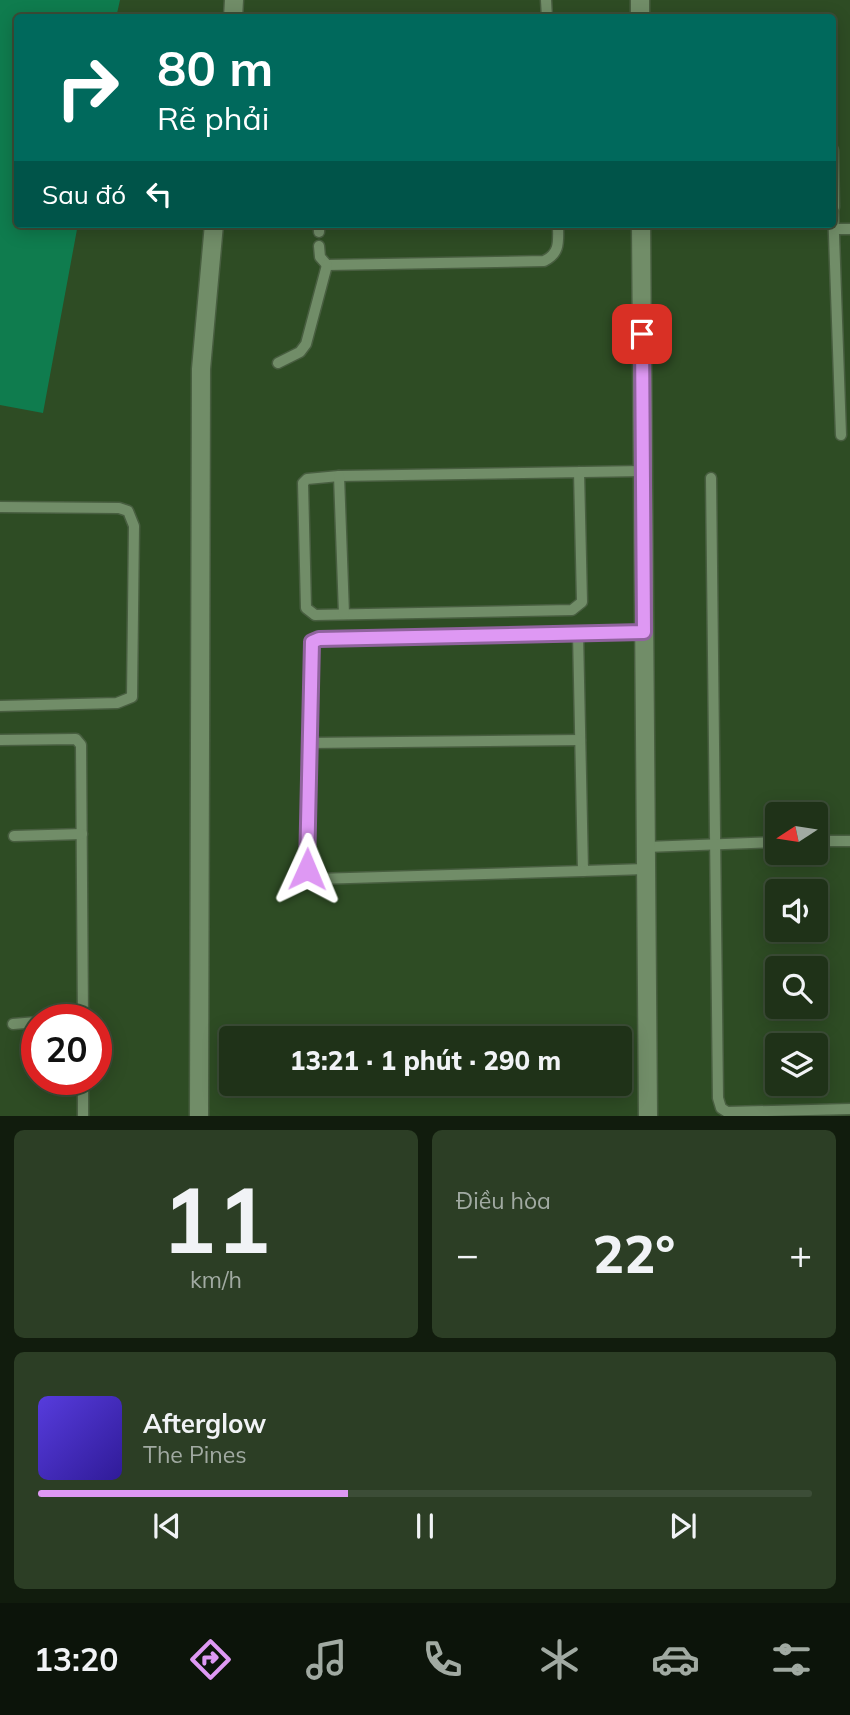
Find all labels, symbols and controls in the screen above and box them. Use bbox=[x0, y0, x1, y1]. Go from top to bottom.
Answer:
text: 80 m bbox=[157, 37, 273, 98]
icon: right bbox=[42, 42, 133, 133]
text: Rẽ phải bbox=[157, 98, 269, 138]
icon: left bbox=[140, 175, 178, 213]
text: Sau đó bbox=[42, 178, 126, 211]
pin bbox=[612, 304, 672, 364]
icon: arrive bbox=[623, 315, 661, 353]
north arrow bbox=[765, 802, 828, 864]
map controls bbox=[765, 802, 828, 1096]
position arrow bbox=[270, 832, 344, 906]
button: sound bbox=[765, 879, 828, 942]
button: search bbox=[765, 956, 828, 1019]
speed limit sign: 20 bbox=[21, 1004, 112, 1095]
button: layers bbox=[765, 1033, 828, 1096]
text: 13:21 · 1 phút · 290 m bbox=[290, 1044, 561, 1077]
text: 11 bbox=[161, 1162, 271, 1276]
text: Điều hòa bbox=[456, 1186, 551, 1215]
text: 22° bbox=[593, 1221, 675, 1286]
text: − bbox=[456, 1230, 479, 1278]
text: + bbox=[789, 1230, 812, 1278]
text: km/h bbox=[190, 1265, 242, 1294]
text: Afterglow bbox=[143, 1407, 266, 1440]
text: The Pines bbox=[143, 1440, 247, 1469]
icon: previous bbox=[148, 1507, 186, 1545]
icon: pause bbox=[406, 1507, 444, 1545]
icon: next bbox=[664, 1507, 702, 1545]
icon: directions bbox=[186, 1635, 235, 1684]
icon: music bbox=[302, 1635, 351, 1684]
icon: phone bbox=[418, 1635, 467, 1684]
icon: climate bbox=[535, 1635, 584, 1684]
icon: car bbox=[651, 1635, 700, 1684]
icon: filters bbox=[767, 1635, 816, 1684]
text: 13:20 bbox=[34, 1639, 118, 1679]

